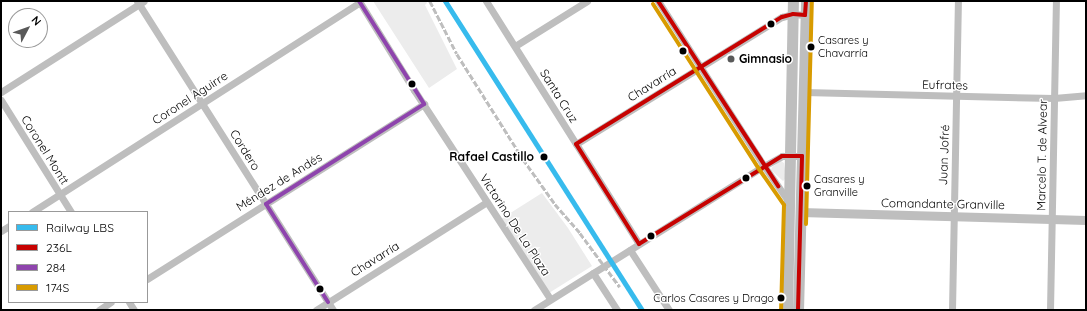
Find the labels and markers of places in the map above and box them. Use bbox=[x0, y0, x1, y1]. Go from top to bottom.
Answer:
unlabelled marker bbox=[766, 19, 776, 29]
place label: Casares y Chavarría bbox=[818, 34, 868, 60]
marker: Casares y Chavarría bbox=[806, 42, 816, 52]
unlabelled marker bbox=[678, 46, 688, 56]
place label: Gimnasio bbox=[739, 52, 792, 66]
marker: Gimnasio bbox=[726, 54, 736, 64]
unlabelled marker bbox=[407, 79, 417, 89]
place label: Rafael Castillo bbox=[449, 150, 534, 164]
marker: Rafael Castillo bbox=[537, 150, 551, 164]
unlabelled marker bbox=[741, 173, 751, 183]
place label: Casares y Granville bbox=[814, 173, 864, 199]
marker: Casares y Granville bbox=[802, 181, 812, 191]
unlabelled marker bbox=[646, 231, 656, 241]
unlabelled marker bbox=[315, 284, 325, 294]
place label: Carlos Casares y Drago bbox=[653, 291, 774, 305]
marker: Carlos Casares y Drago bbox=[776, 293, 786, 303]

